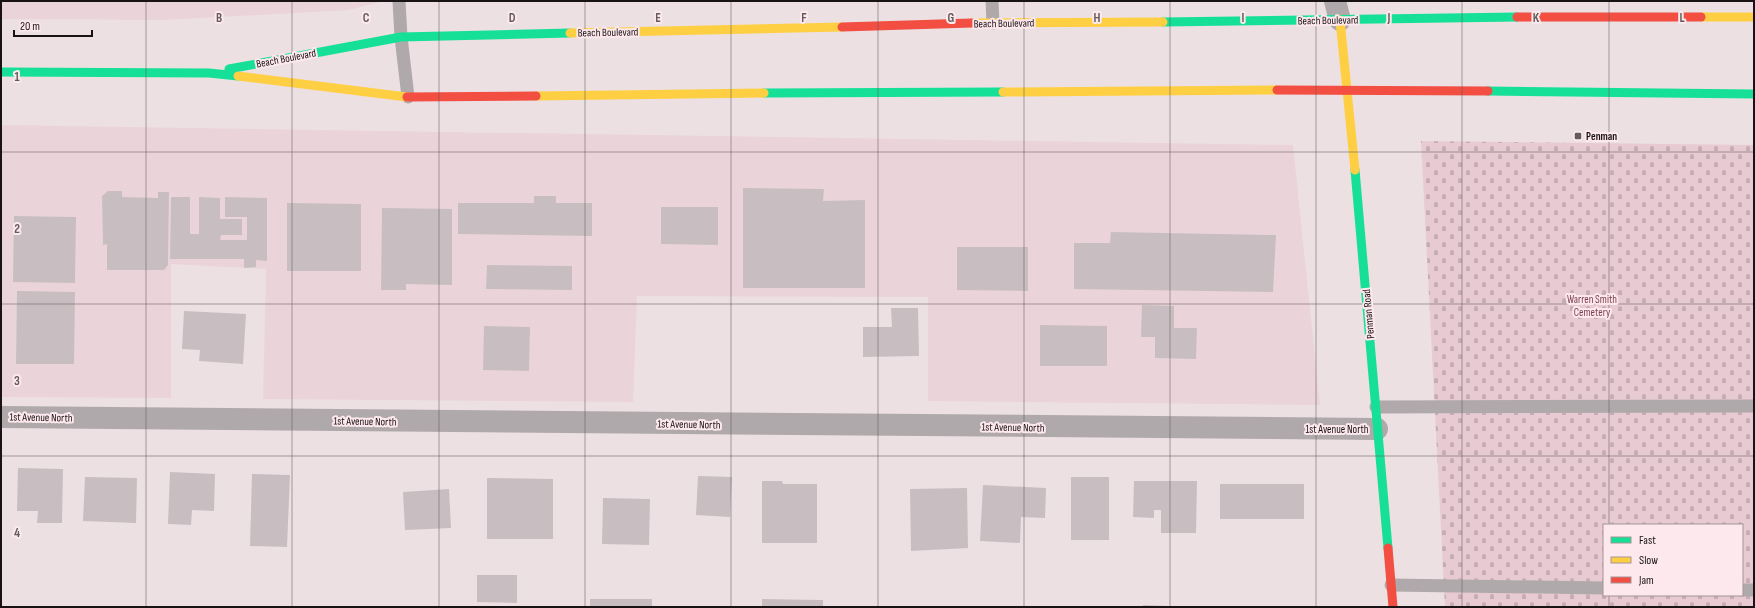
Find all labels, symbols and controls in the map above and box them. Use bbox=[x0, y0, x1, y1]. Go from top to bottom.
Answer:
text: B bbox=[216, 10, 222, 26]
text: C bbox=[363, 10, 370, 26]
text: D bbox=[509, 10, 516, 26]
text: E bbox=[655, 10, 661, 26]
text: F bbox=[801, 10, 807, 26]
text: G bbox=[948, 10, 955, 26]
text: H bbox=[1094, 10, 1101, 26]
text: I bbox=[1242, 10, 1245, 26]
text: J bbox=[1387, 10, 1391, 26]
text: K bbox=[1533, 10, 1540, 26]
text: L bbox=[1679, 10, 1685, 26]
scale bar bbox=[14, 12, 92, 38]
street label: Beach Boulevard bbox=[1298, 13, 1359, 28]
street label: Beach Boulevard bbox=[974, 16, 1035, 31]
text: 20 m bbox=[20, 19, 40, 34]
street label: Beach Boulevard bbox=[578, 25, 639, 40]
street label: Beach Boulevard bbox=[255, 46, 318, 71]
text: 1 bbox=[14, 69, 20, 85]
place label: Penman bbox=[1586, 130, 1617, 143]
marker: Penman bbox=[1573, 131, 1583, 141]
text: 2 bbox=[14, 221, 20, 237]
street label: Penman Road bbox=[1360, 288, 1377, 339]
park label: Warren Smith Cemetery bbox=[1567, 293, 1617, 319]
text: 3 bbox=[14, 373, 20, 389]
street label: 1st Avenue North bbox=[9, 410, 73, 425]
street label: 1st Avenue North bbox=[333, 414, 397, 429]
street label: 1st Avenue North bbox=[657, 417, 721, 432]
street label: 1st Avenue North bbox=[981, 420, 1045, 435]
street label: 1st Avenue North bbox=[1305, 423, 1369, 436]
legend bbox=[1603, 524, 1743, 596]
text: 4 bbox=[14, 525, 20, 541]
text: Fast bbox=[1639, 533, 1656, 548]
text: Slow bbox=[1639, 553, 1658, 568]
text: Jam bbox=[1638, 573, 1654, 588]

